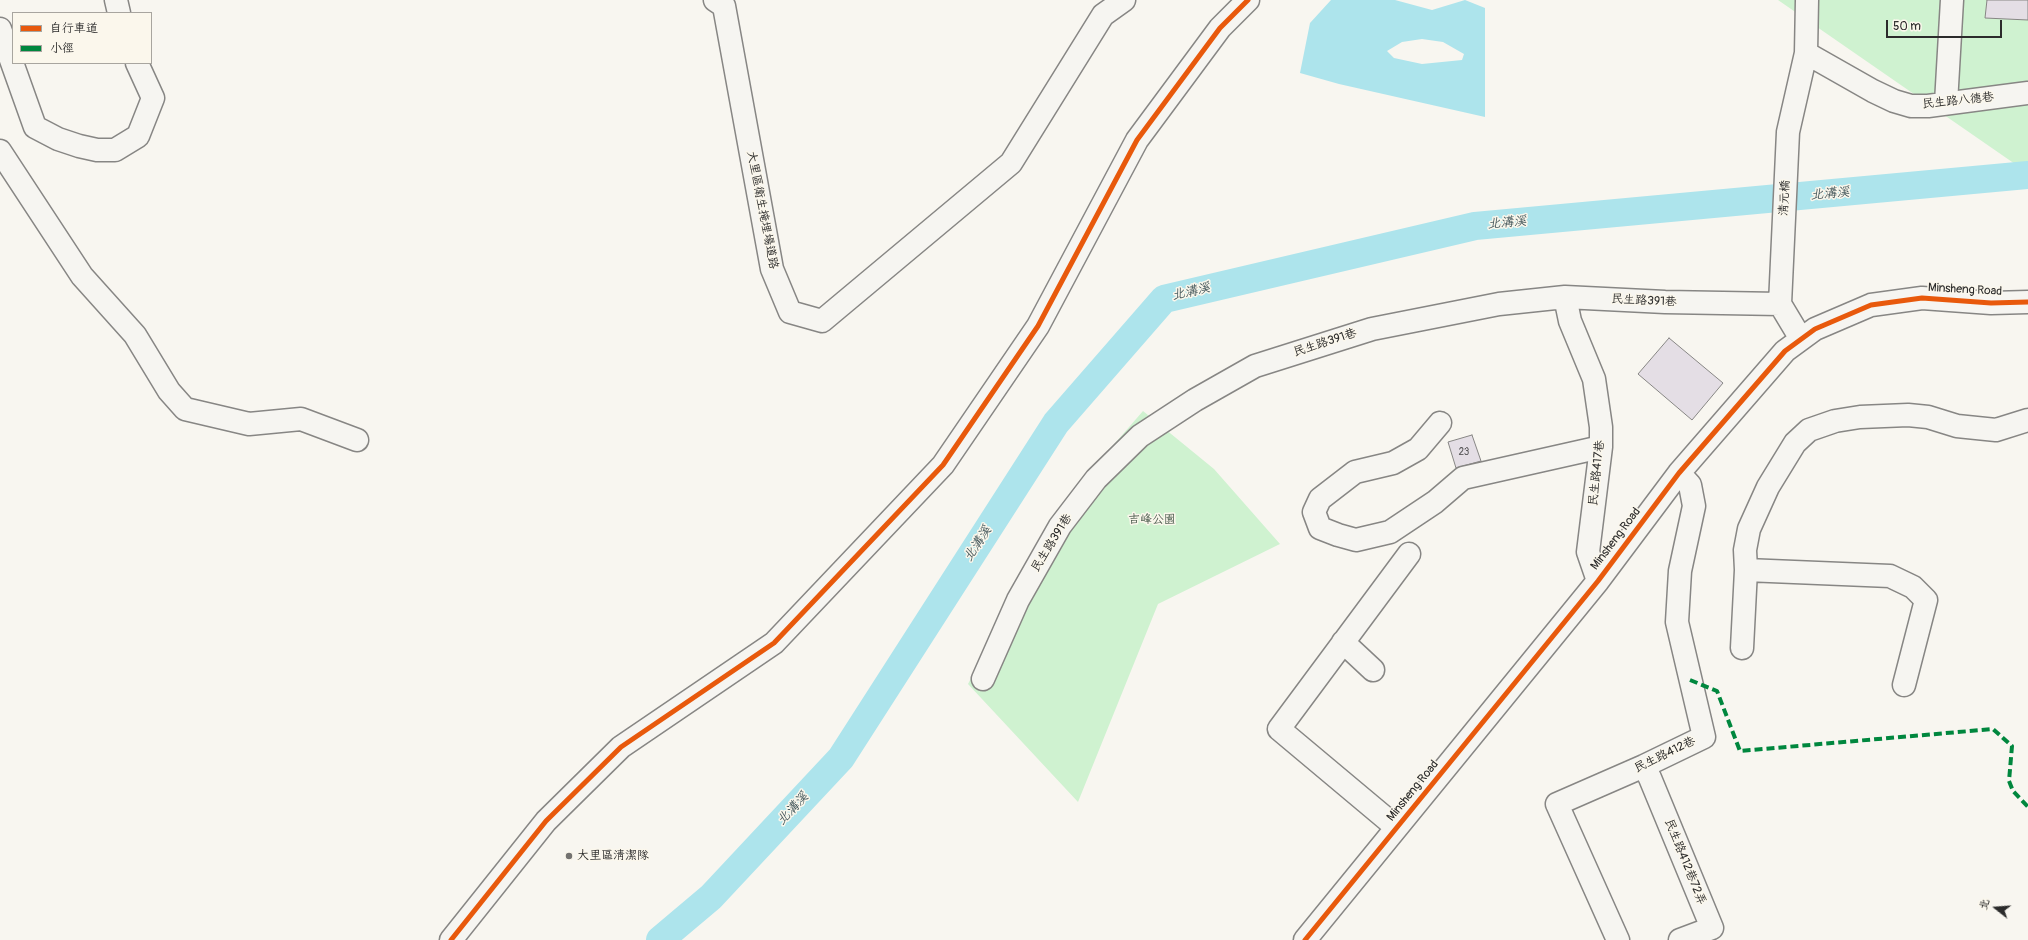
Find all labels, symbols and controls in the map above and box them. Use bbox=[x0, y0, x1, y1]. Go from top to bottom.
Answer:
legend bbox=[12, 12, 152, 64]
scale bar bbox=[1888, 12, 2004, 38]
text: 50 m bbox=[1893, 19, 1921, 34]
text: 自行車道 bbox=[50, 21, 98, 36]
text: 小徑 bbox=[50, 41, 74, 56]
street label: 民生路八德巷 bbox=[1921, 90, 1995, 112]
street label: 大里區衛生掩埋場道路 bbox=[743, 150, 781, 270]
street label: 清元橋 bbox=[1777, 180, 1793, 216]
water label: 北溝溪 bbox=[1810, 185, 1850, 203]
water label: 北溝溪 bbox=[1487, 214, 1527, 232]
water label: 北溝溪 bbox=[1170, 280, 1212, 304]
street label: Minsheng Road bbox=[1928, 281, 2002, 299]
street label: 民生路391巷 bbox=[1611, 292, 1677, 310]
street label: 民生路391巷 bbox=[1292, 326, 1358, 360]
street label: 民生路417巷 bbox=[1586, 439, 1608, 507]
house number: 23 bbox=[1459, 446, 1469, 458]
street label: Minsheng Road bbox=[1588, 505, 1644, 573]
street label: 民生路391巷 bbox=[1029, 511, 1075, 575]
park label: 吉峰公園 bbox=[1128, 513, 1176, 527]
water label: 北溝溪 bbox=[961, 523, 995, 565]
street label: 民生路412巷 bbox=[1632, 734, 1698, 776]
street label: Minsheng Road bbox=[1384, 758, 1442, 824]
water label: 北溝溪 bbox=[774, 789, 812, 829]
street label: 民生路412巷72弄 bbox=[1661, 817, 1709, 907]
place label: 大里區清潔隊 bbox=[577, 849, 649, 863]
marker: 大里區清潔隊 bbox=[564, 851, 574, 861]
north arrow bbox=[1976, 888, 2016, 928]
text: 北 bbox=[1976, 897, 1992, 912]

